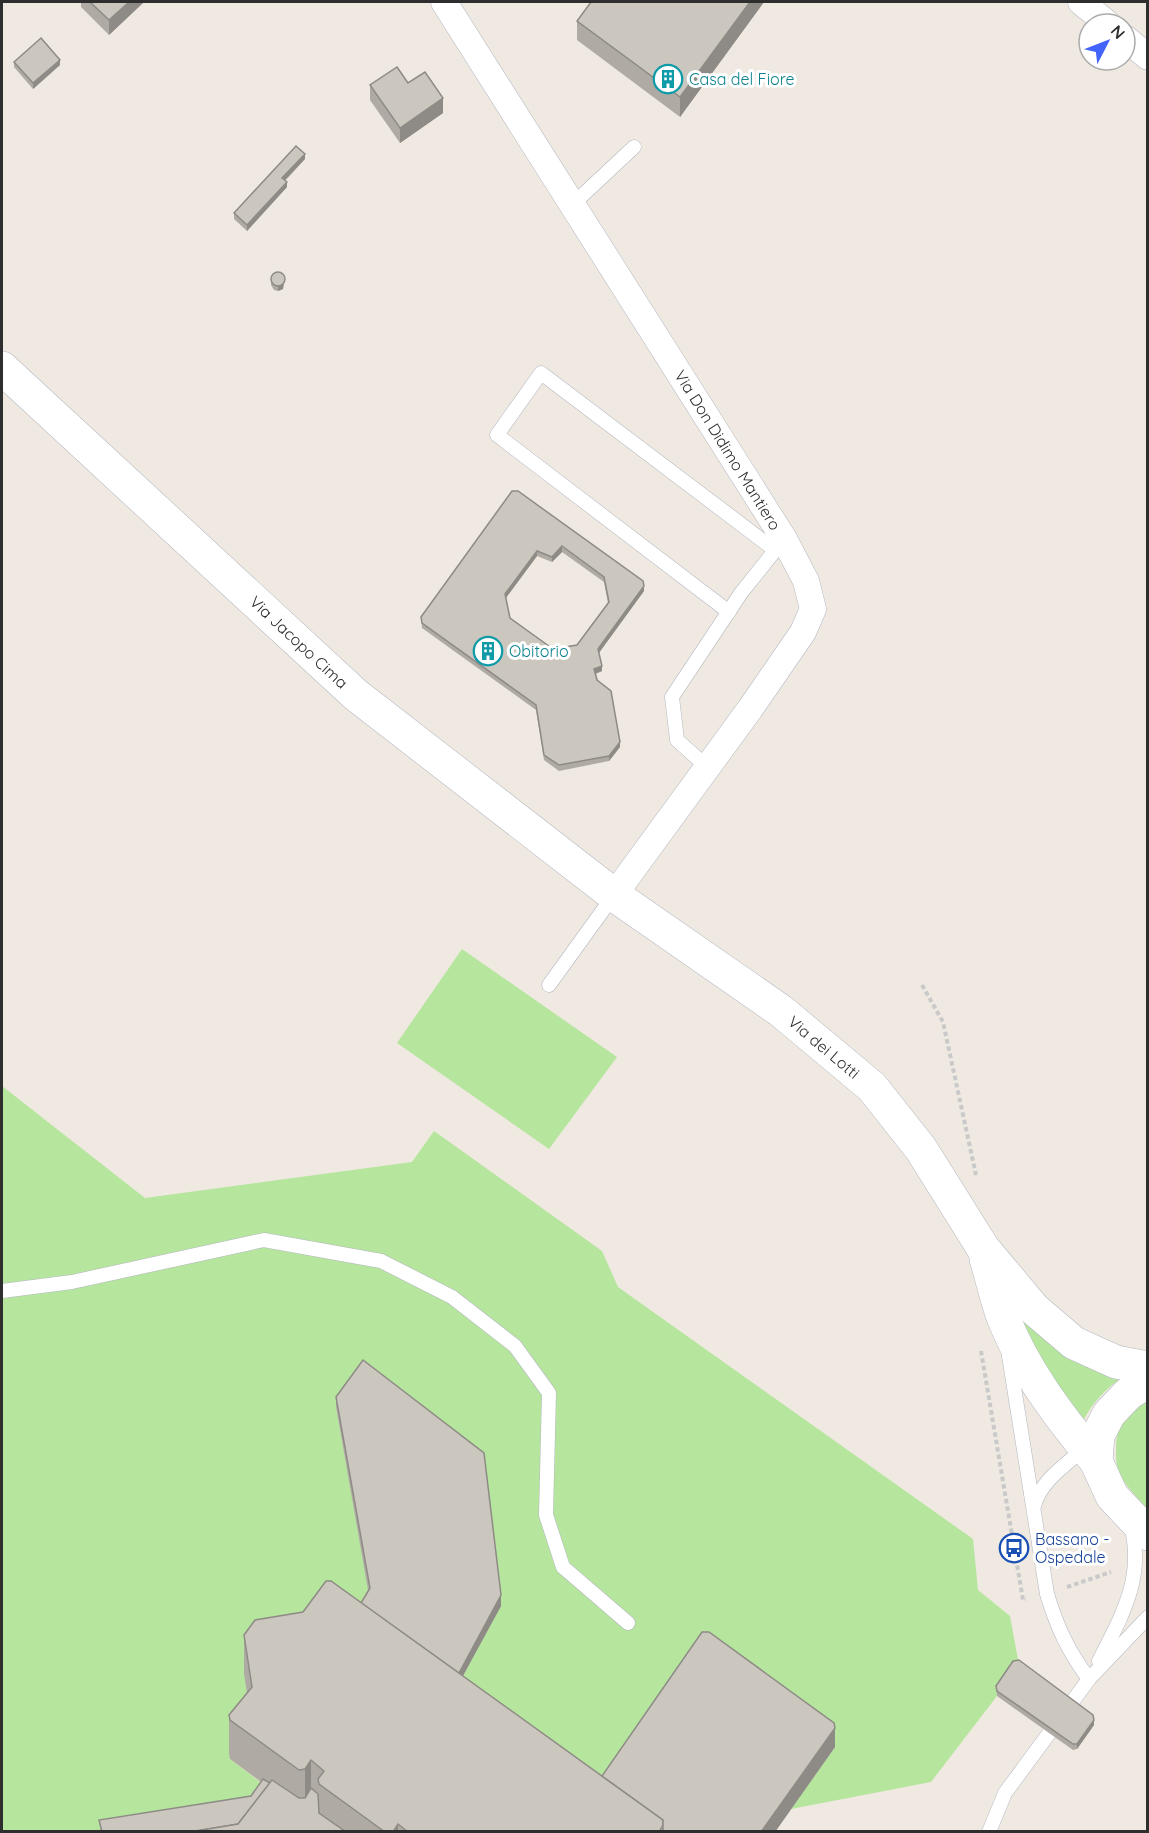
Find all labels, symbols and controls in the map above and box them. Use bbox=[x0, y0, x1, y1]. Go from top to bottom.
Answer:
north arrow bbox=[1077, 12, 1137, 72]
text: N bbox=[1107, 21, 1130, 43]
building icon: Casa del Fiore bbox=[652, 63, 684, 95]
place label: Casa del Fiore bbox=[689, 69, 795, 89]
street label: Via Don Didimo Mantiero bbox=[670, 366, 786, 534]
street label: Via Jacopo Cima bbox=[246, 591, 352, 693]
building icon: Obitorio bbox=[472, 635, 504, 667]
place label: Obitorio bbox=[509, 641, 569, 661]
street label: Via dei Lotti bbox=[784, 1011, 864, 1083]
place label: Bassano - Ospedale bbox=[1035, 1529, 1109, 1567]
bus stop icon: Bassano - Ospedale bbox=[998, 1532, 1030, 1564]

